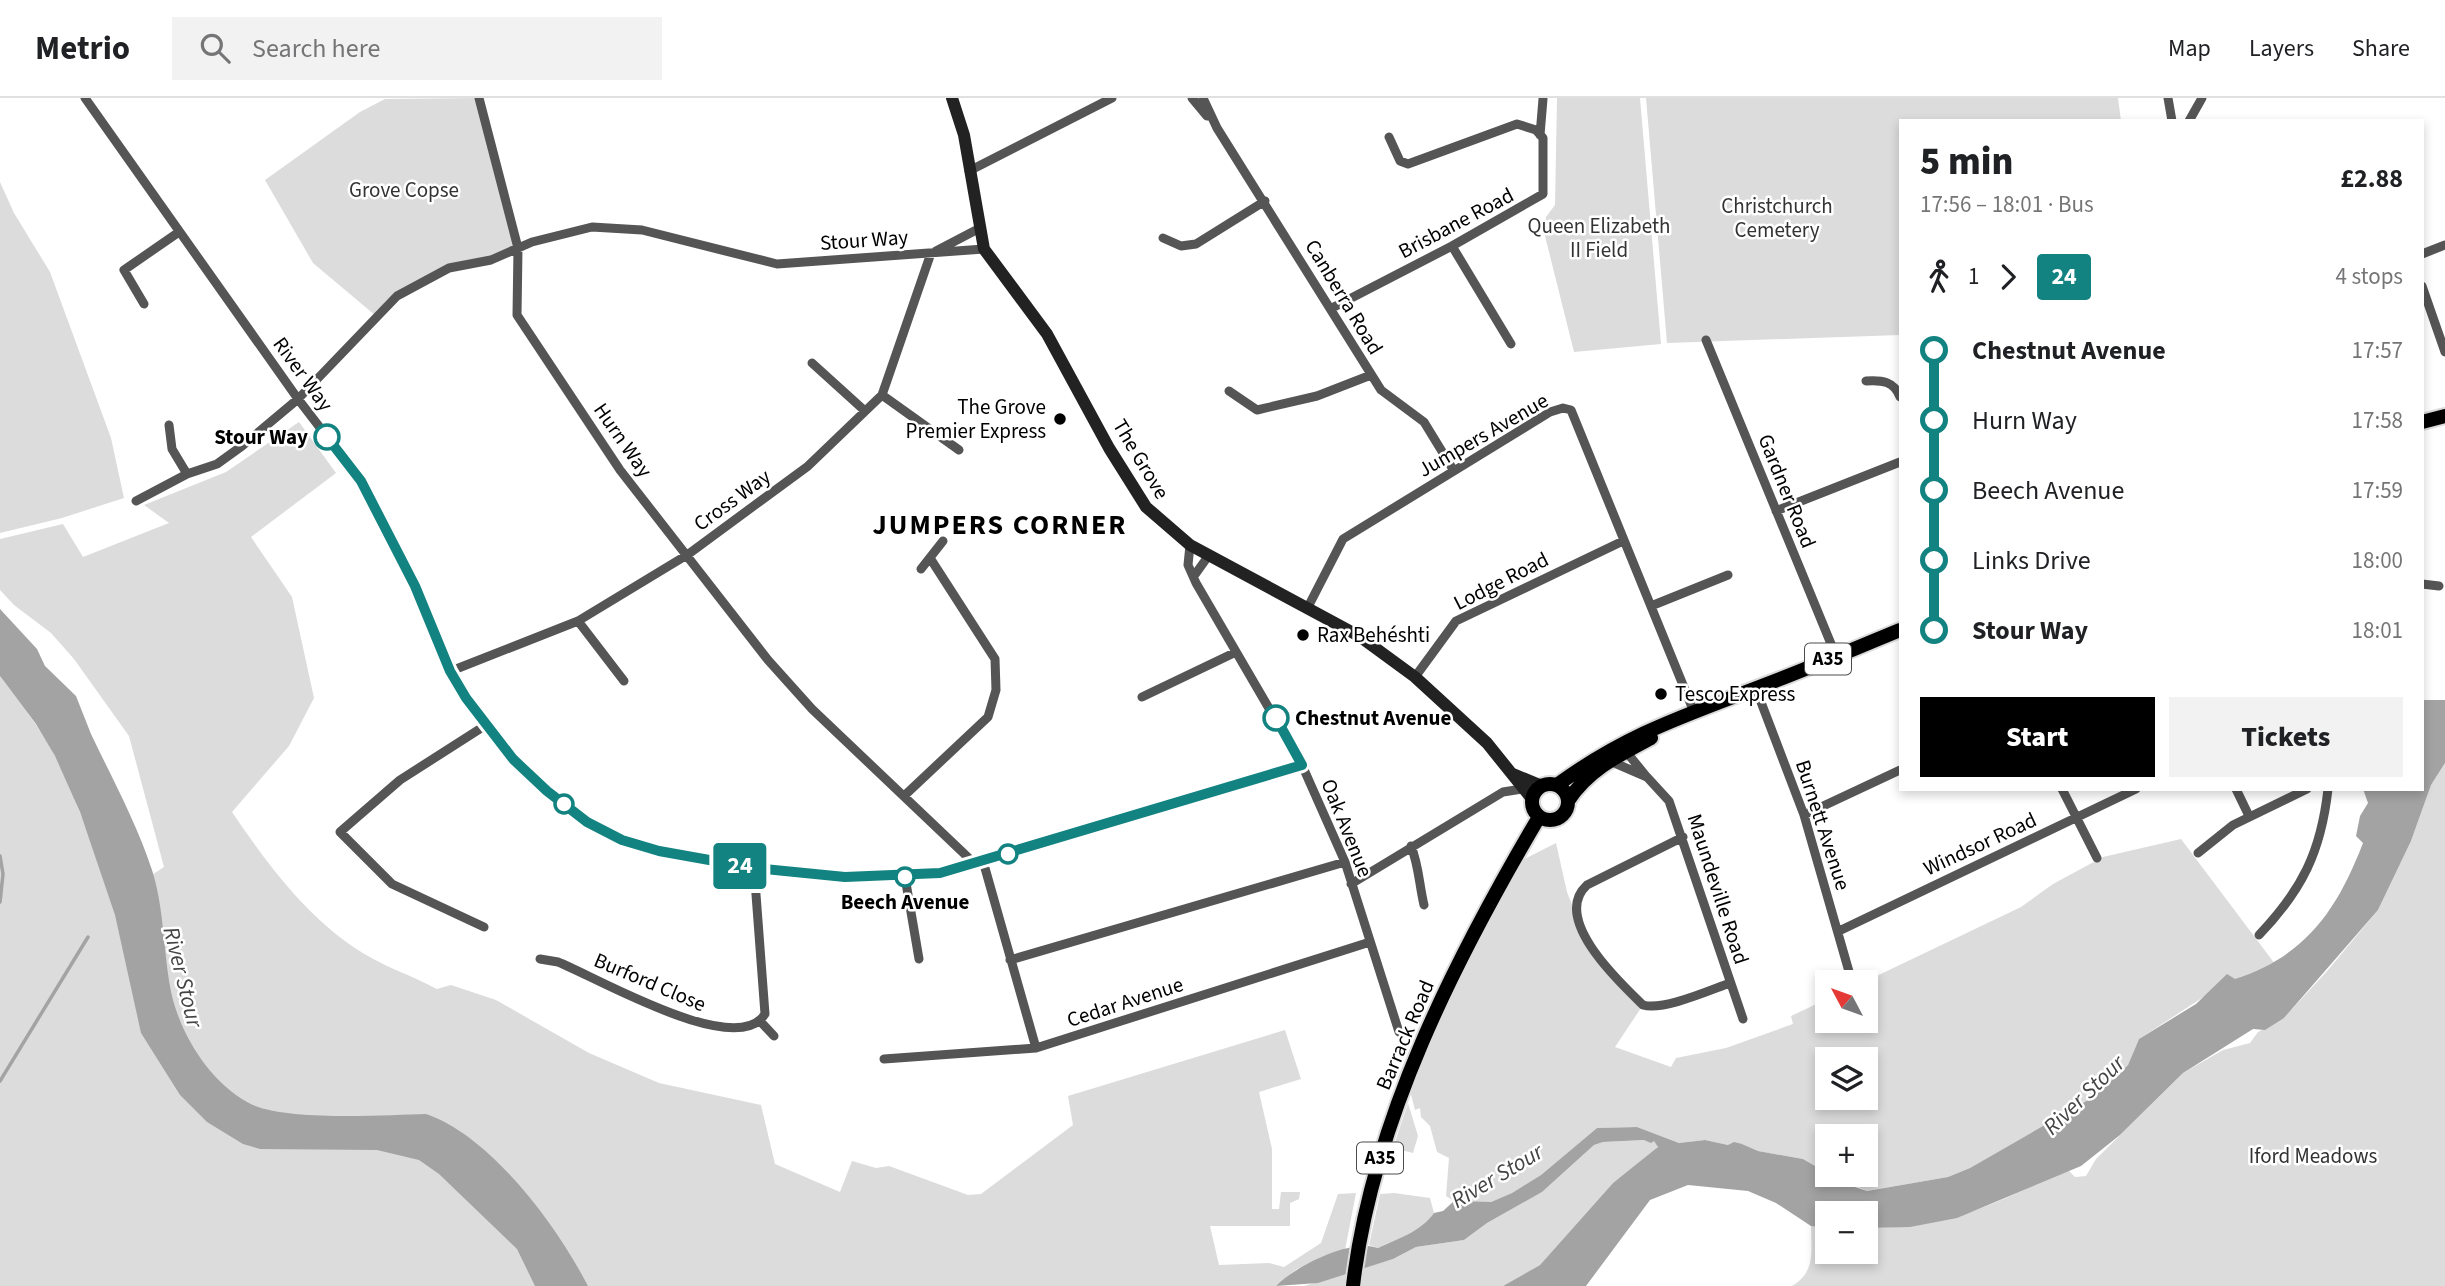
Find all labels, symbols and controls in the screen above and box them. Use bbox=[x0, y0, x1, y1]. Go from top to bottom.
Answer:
search box bbox=[172, 17, 662, 80]
text: Metrio bbox=[35, 25, 130, 72]
icon: search bbox=[196, 29, 234, 67]
text: Search here bbox=[252, 30, 380, 67]
text: Map bbox=[2168, 31, 2211, 66]
text: Layers bbox=[2249, 31, 2314, 66]
text: Share bbox=[2352, 31, 2410, 66]
text: 5 min bbox=[1920, 135, 2013, 189]
text: £2.88 bbox=[2340, 160, 2403, 197]
park label: Grove Copse bbox=[349, 175, 459, 205]
street label: Brisbane Road bbox=[1393, 180, 1519, 266]
text: 17:56 – 18:01 · Bus bbox=[1920, 188, 2094, 221]
park label: Christchurch Cemetery bbox=[1721, 191, 1833, 245]
park label: Queen Elizabeth II Field bbox=[1528, 211, 1670, 265]
street label: Stour Way bbox=[819, 222, 909, 258]
street label: Canberra Road bbox=[1298, 234, 1390, 360]
icon: walk bbox=[1920, 258, 1958, 296]
icon: forward bbox=[1989, 258, 2027, 296]
text: 24 bbox=[2051, 259, 2077, 294]
text: 1 bbox=[1968, 260, 1979, 293]
text: 4 stops bbox=[2336, 260, 2403, 293]
street label: River Way bbox=[266, 331, 340, 417]
text: Chestnut Avenue bbox=[1972, 332, 2166, 369]
text: 17:57 bbox=[2352, 334, 2403, 367]
street label: Jumpers Avenue bbox=[1412, 386, 1554, 484]
place label: The Grove Premier Express bbox=[906, 392, 1046, 446]
street label: Hurn Way bbox=[586, 397, 660, 483]
text: Hurn Way bbox=[1972, 402, 2077, 439]
text: 17:58 bbox=[2352, 404, 2403, 437]
marker: The Grove Premier Express bbox=[1052, 411, 1068, 427]
street label: The Grove bbox=[1105, 413, 1177, 505]
place label: Stour Way bbox=[214, 422, 308, 452]
marker: Stour Way bbox=[314, 424, 340, 450]
street label: Gardner Road bbox=[1750, 429, 1824, 553]
street label: Cross Way bbox=[687, 462, 777, 538]
text: Beech Avenue bbox=[1972, 472, 2124, 509]
text: 17:59 bbox=[2352, 474, 2403, 507]
district label: JUMPERS CORNER bbox=[873, 505, 1127, 545]
text: Links Drive bbox=[1972, 542, 2091, 579]
street label: Lodge Road bbox=[1448, 544, 1554, 618]
text: 18:00 bbox=[2352, 544, 2403, 577]
text: Stour Way bbox=[1972, 612, 2088, 649]
text: 18:01 bbox=[2352, 614, 2403, 647]
place label: Rax Behéshti bbox=[1317, 620, 1430, 650]
marker: Rax Behéshti bbox=[1295, 627, 1311, 643]
road number: A35 bbox=[1805, 644, 1851, 674]
place label: Tesco Express bbox=[1675, 679, 1796, 709]
marker: Tesco Express bbox=[1653, 686, 1669, 702]
button: Start bbox=[1920, 697, 2155, 777]
button: Tickets bbox=[2169, 697, 2403, 777]
place label: Chestnut Avenue bbox=[1295, 703, 1452, 733]
marker: Chestnut Avenue bbox=[1263, 705, 1289, 731]
street label: Burnett Avenue bbox=[1788, 756, 1858, 894]
street label: Oak Avenue bbox=[1314, 774, 1380, 882]
unlabelled marker bbox=[554, 794, 574, 814]
street label: Windsor Road bbox=[1919, 805, 2041, 883]
street label: Maundeville Road bbox=[1680, 810, 1756, 968]
line badge: 24 bbox=[708, 843, 772, 889]
unlabelled marker bbox=[998, 844, 1018, 864]
text: 24 bbox=[727, 848, 753, 883]
marker: Beech Avenue bbox=[895, 867, 915, 887]
place label: Beech Avenue bbox=[841, 887, 969, 917]
water label: River Stour bbox=[155, 923, 212, 1032]
street label: Burford Close bbox=[589, 945, 711, 1019]
street label: Cedar Avenue bbox=[1063, 969, 1187, 1035]
north arrow bbox=[1815, 970, 1878, 1032]
map controls bbox=[1815, 970, 1878, 1264]
street label: Barrack Road bbox=[1368, 975, 1442, 1095]
button: layers bbox=[1815, 1047, 1878, 1110]
water label: River Stour bbox=[2036, 1047, 2133, 1142]
button: + bbox=[1815, 1124, 1878, 1187]
water label: River Stour bbox=[1445, 1135, 1550, 1217]
park label: Iford Meadows bbox=[2249, 1141, 2377, 1171]
road number: A35 bbox=[1357, 1142, 1403, 1174]
button: − bbox=[1815, 1201, 1878, 1264]

